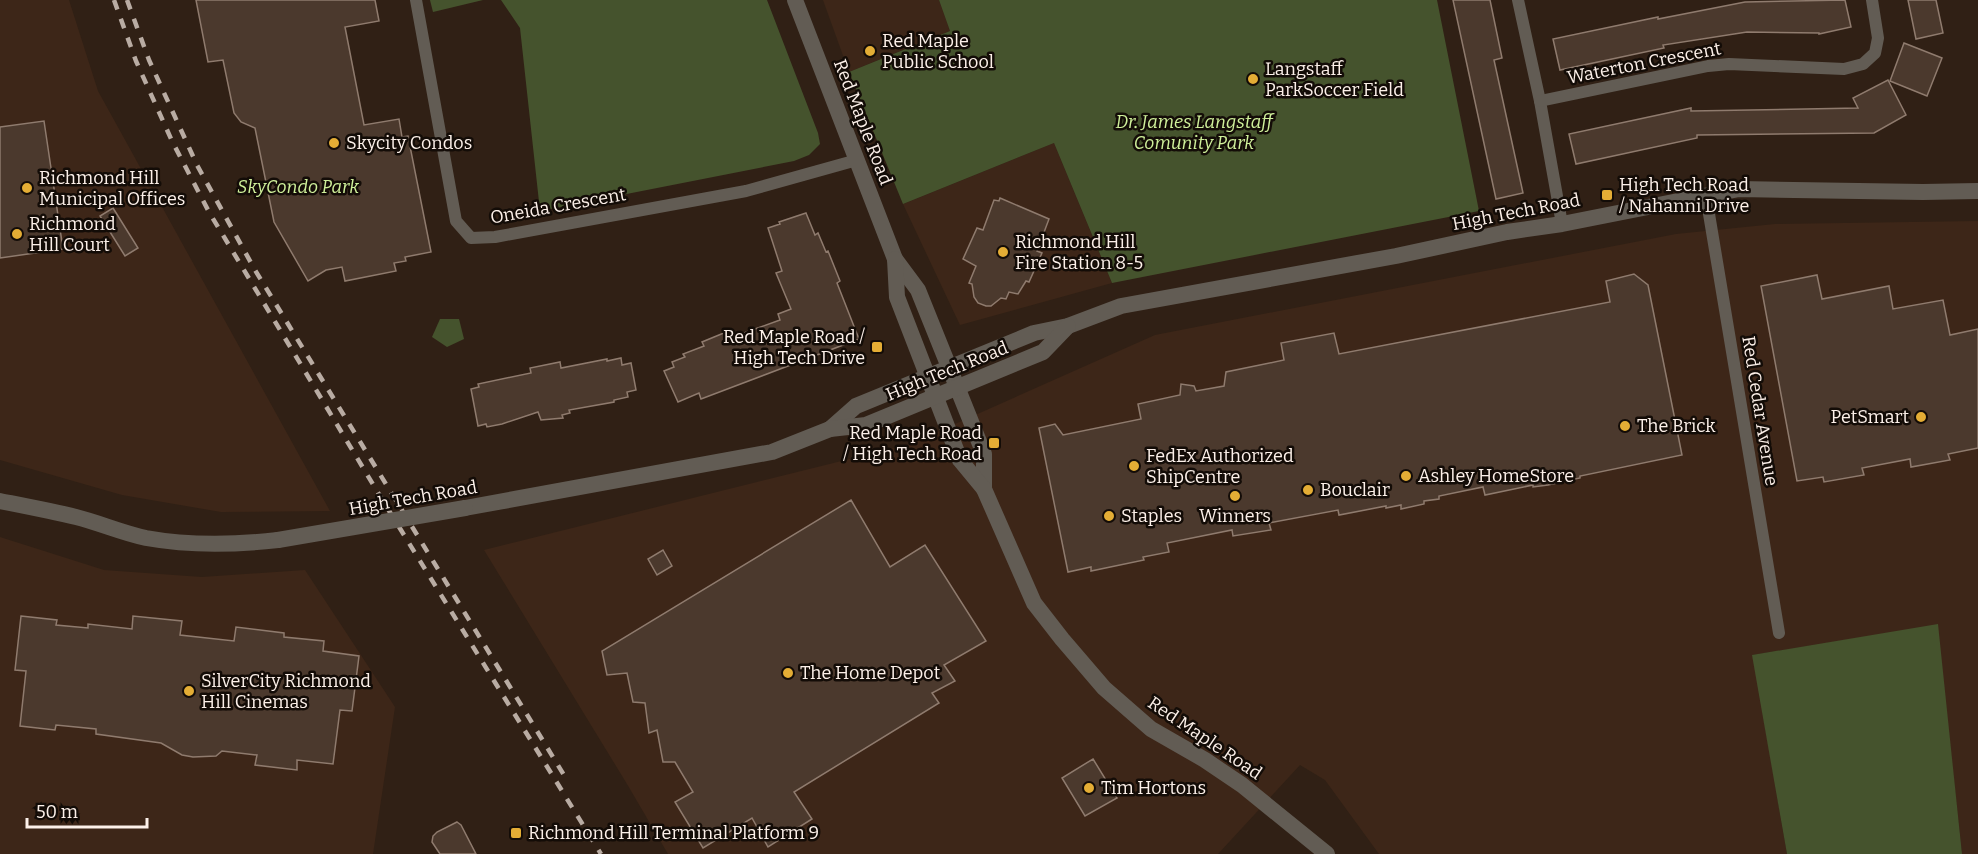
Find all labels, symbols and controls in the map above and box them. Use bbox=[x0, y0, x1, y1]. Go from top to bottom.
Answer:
place label: Red Maple Public School bbox=[882, 30, 994, 73]
street label: Waterton Crescent bbox=[1565, 37, 1723, 89]
marker: Red Maple Public School bbox=[863, 44, 877, 58]
street label: Red Maple Road bbox=[829, 56, 897, 188]
place label: Langstaff ParkSoccer Field bbox=[1265, 58, 1404, 101]
marker: Langstaff ParkSoccer Field bbox=[1246, 72, 1260, 86]
park label: Dr. James Langstaff Comunity Park bbox=[1115, 111, 1275, 154]
place label: Skycity Condos bbox=[346, 132, 472, 154]
marker: Skycity Condos bbox=[327, 136, 341, 150]
place label: Richmond Hill Municipal Offices bbox=[39, 167, 185, 210]
place label: High Tech Road / Nahanni Drive bbox=[1619, 174, 1749, 217]
park label: SkyCondo Park bbox=[237, 176, 359, 198]
marker: Richmond Hill Municipal Offices bbox=[20, 181, 34, 195]
street label: Oneida Crescent bbox=[488, 183, 628, 229]
marker: High Tech Road / Nahanni Drive bbox=[1600, 188, 1614, 202]
street label: High Tech Road bbox=[1450, 189, 1582, 235]
place label: Richmond Hill Court bbox=[29, 213, 116, 256]
marker: Richmond Hill Court bbox=[10, 227, 24, 241]
place label: Richmond Hill Fire Station 8-5 bbox=[1015, 231, 1143, 274]
marker: Richmond Hill Fire Station 8-5 bbox=[996, 245, 1010, 259]
place label: Red Maple Road / High Tech Drive bbox=[723, 326, 865, 369]
street label: Red Cedar Avenue bbox=[1737, 334, 1783, 488]
street label: High Tech Road bbox=[883, 336, 1012, 406]
marker: Red Maple Road / High Tech Drive bbox=[870, 340, 884, 354]
place label: PetSmart bbox=[1830, 406, 1909, 428]
marker: PetSmart bbox=[1914, 410, 1928, 424]
place label: The Brick bbox=[1637, 415, 1716, 437]
marker: The Brick bbox=[1618, 419, 1632, 433]
place label: Red Maple Road / High Tech Road bbox=[843, 422, 982, 465]
marker: Red Maple Road / High Tech Road bbox=[987, 436, 1001, 450]
place label: FedEx Authorized ShipCentre bbox=[1146, 445, 1294, 488]
marker: FedEx Authorized ShipCentre bbox=[1127, 459, 1141, 473]
place label: Ashley HomeStore bbox=[1418, 465, 1574, 487]
marker: Ashley HomeStore bbox=[1399, 469, 1413, 483]
street label: High Tech Road bbox=[347, 476, 479, 520]
place label: Bouclair bbox=[1320, 479, 1390, 501]
marker: Bouclair bbox=[1301, 483, 1315, 497]
marker: Winners bbox=[1228, 489, 1242, 503]
place label: Staples bbox=[1121, 505, 1182, 527]
place label: Winners bbox=[1199, 505, 1271, 527]
marker: Staples bbox=[1102, 509, 1116, 523]
place label: The Home Depot bbox=[800, 662, 941, 684]
marker: The Home Depot bbox=[781, 666, 795, 680]
place label: SilverCity Richmond Hill Cinemas bbox=[201, 670, 371, 713]
marker: SilverCity Richmond Hill Cinemas bbox=[182, 684, 196, 698]
street label: Red Maple Road bbox=[1144, 692, 1266, 784]
place label: Tim Hortons bbox=[1101, 777, 1206, 799]
marker: Tim Hortons bbox=[1082, 781, 1096, 795]
scale bar bbox=[27, 791, 147, 829]
text: 50 m bbox=[36, 801, 78, 823]
place label: Richmond Hill Terminal Platform 9 bbox=[528, 822, 819, 844]
marker: Richmond Hill Terminal Platform 9 bbox=[509, 826, 523, 840]

